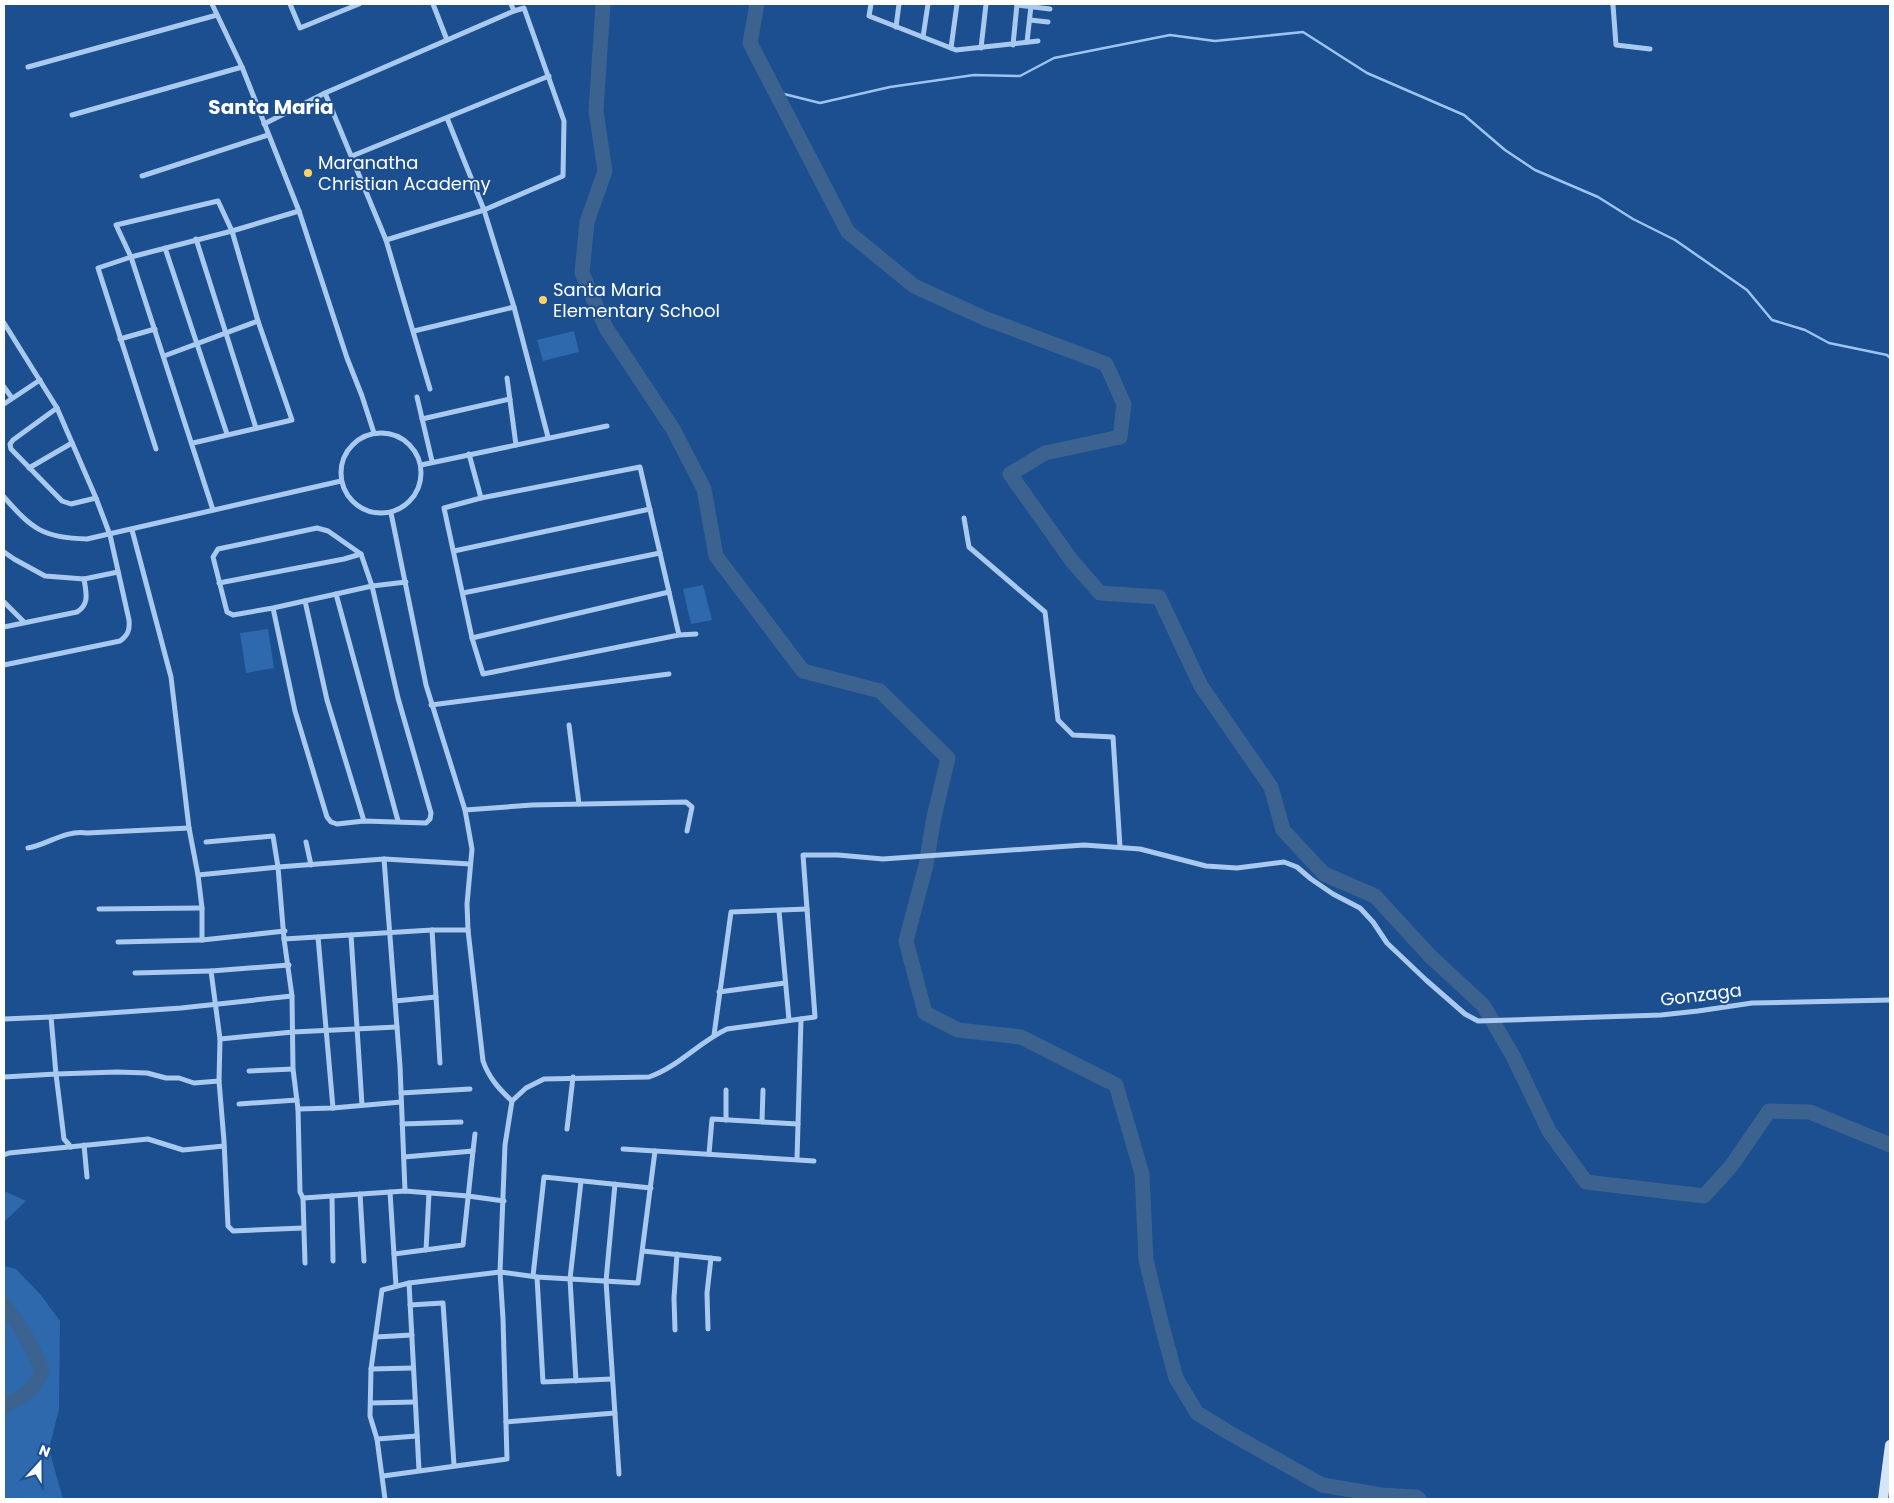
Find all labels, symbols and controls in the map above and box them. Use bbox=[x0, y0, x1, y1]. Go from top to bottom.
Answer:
district label: Santa Maria bbox=[208, 93, 334, 121]
place label: Maranatha Christian Academy bbox=[318, 150, 491, 196]
marker: Maranatha Christian Academy bbox=[302, 167, 314, 179]
place label: Santa Maria Elementary School bbox=[553, 277, 720, 323]
marker: Santa Maria Elementary School bbox=[537, 294, 549, 306]
street label: Gonzaga bbox=[1659, 977, 1743, 1012]
north arrow bbox=[15, 1438, 65, 1488]
text: N bbox=[36, 1440, 53, 1462]

